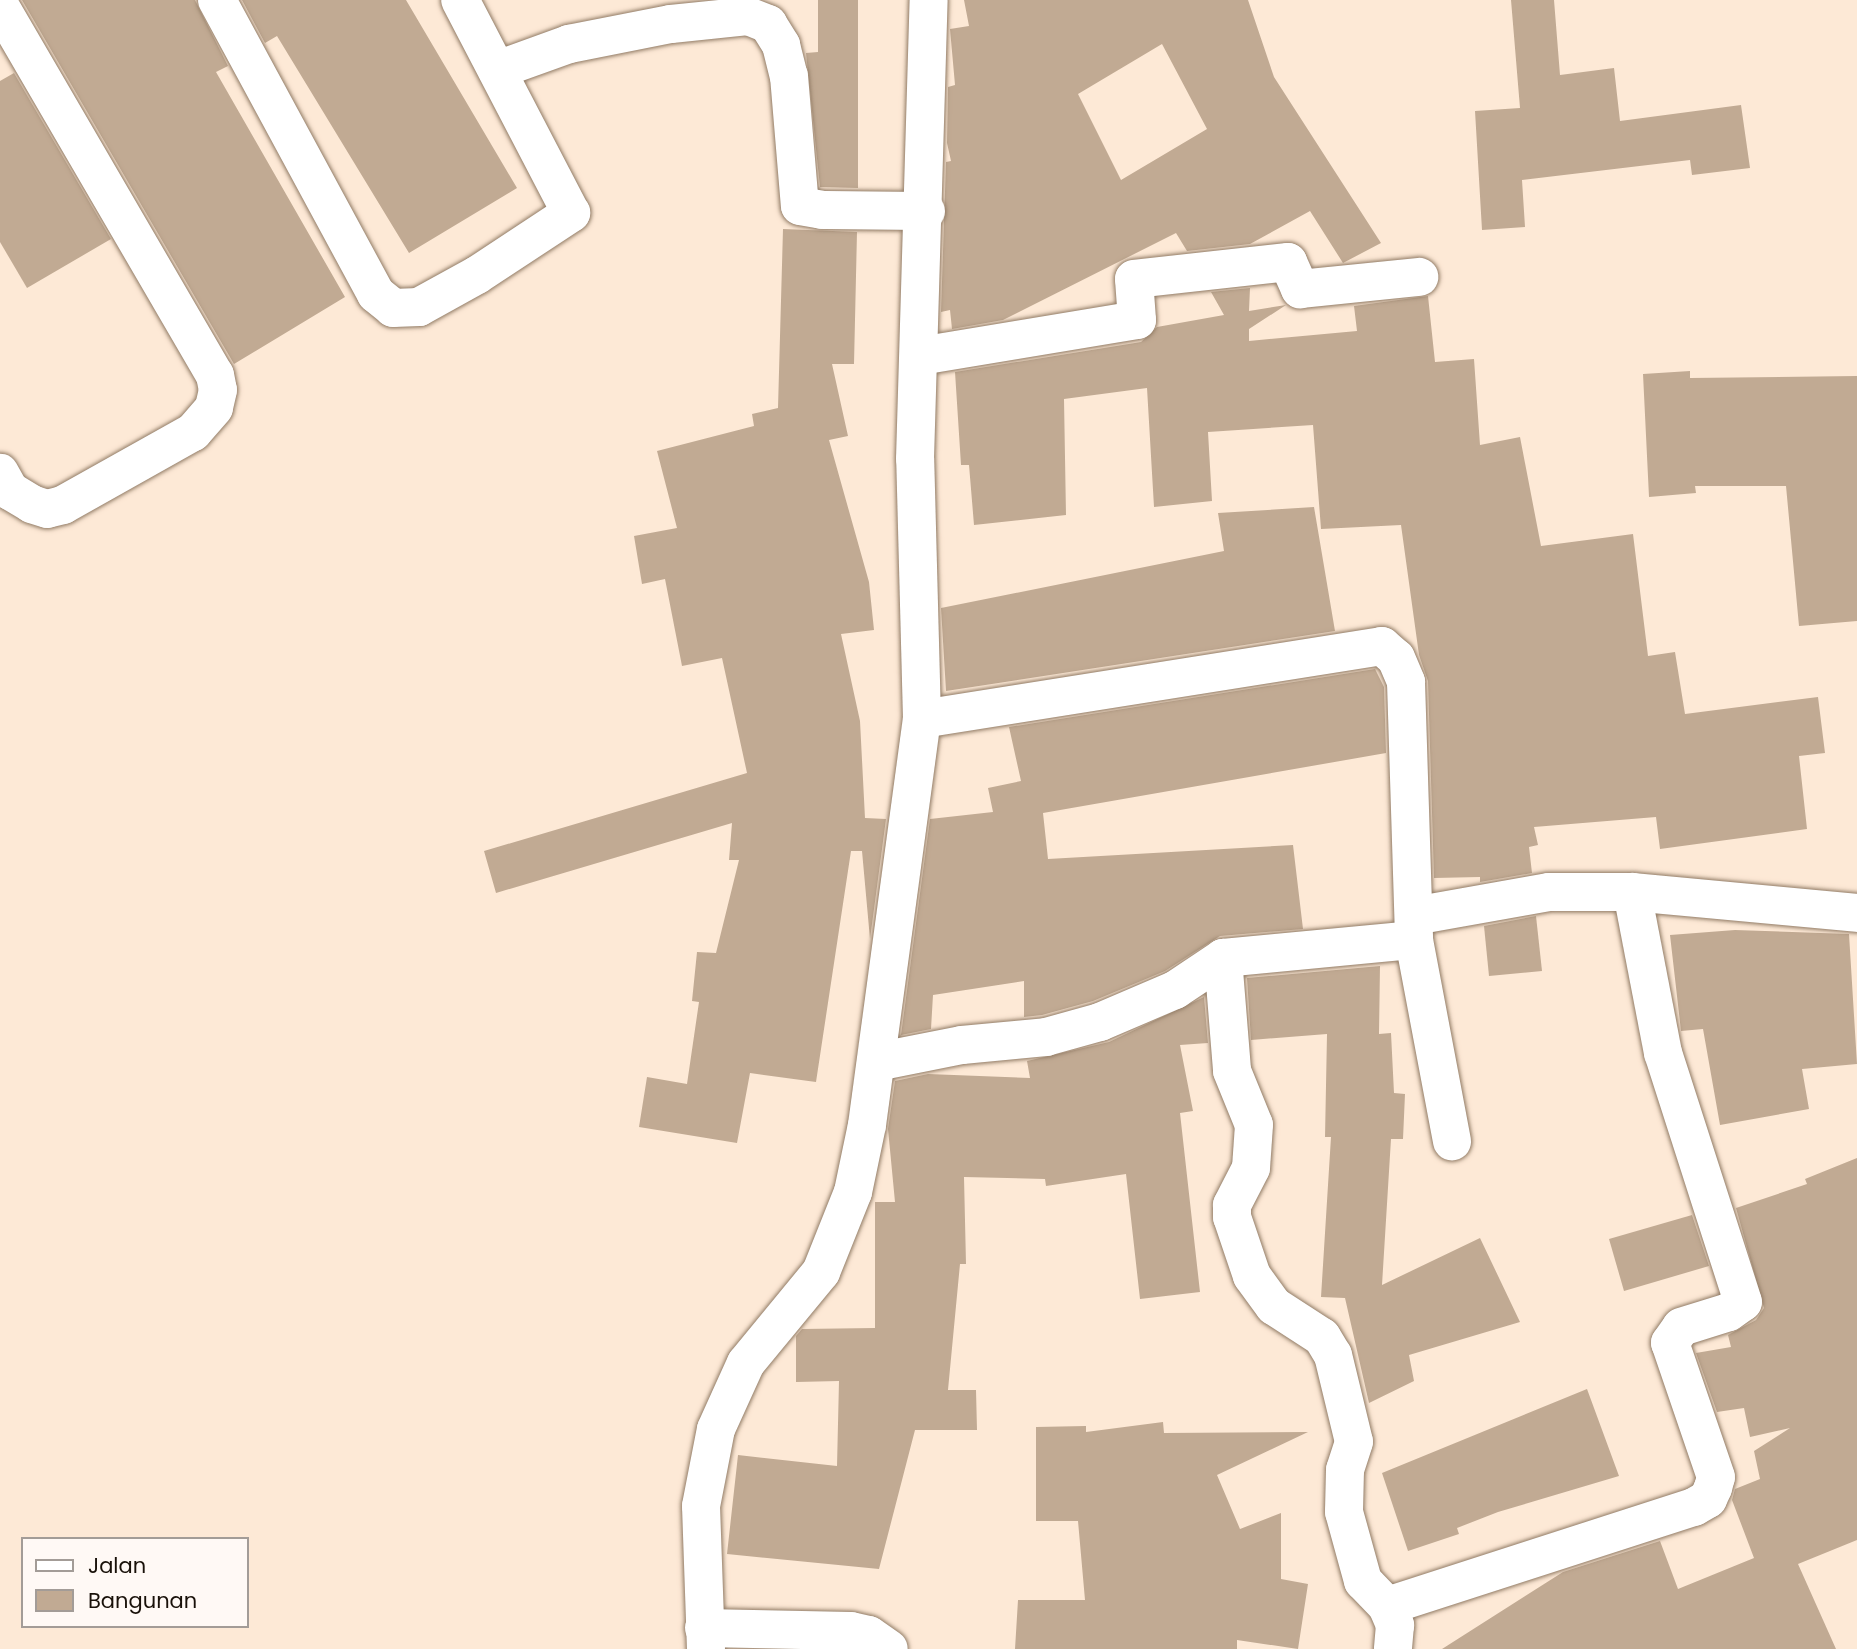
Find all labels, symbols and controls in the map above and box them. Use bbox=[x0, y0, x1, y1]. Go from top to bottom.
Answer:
legend bbox=[21, 1537, 248, 1628]
text: Jalan bbox=[88, 1551, 146, 1580]
text: Bangunan bbox=[88, 1586, 197, 1615]

